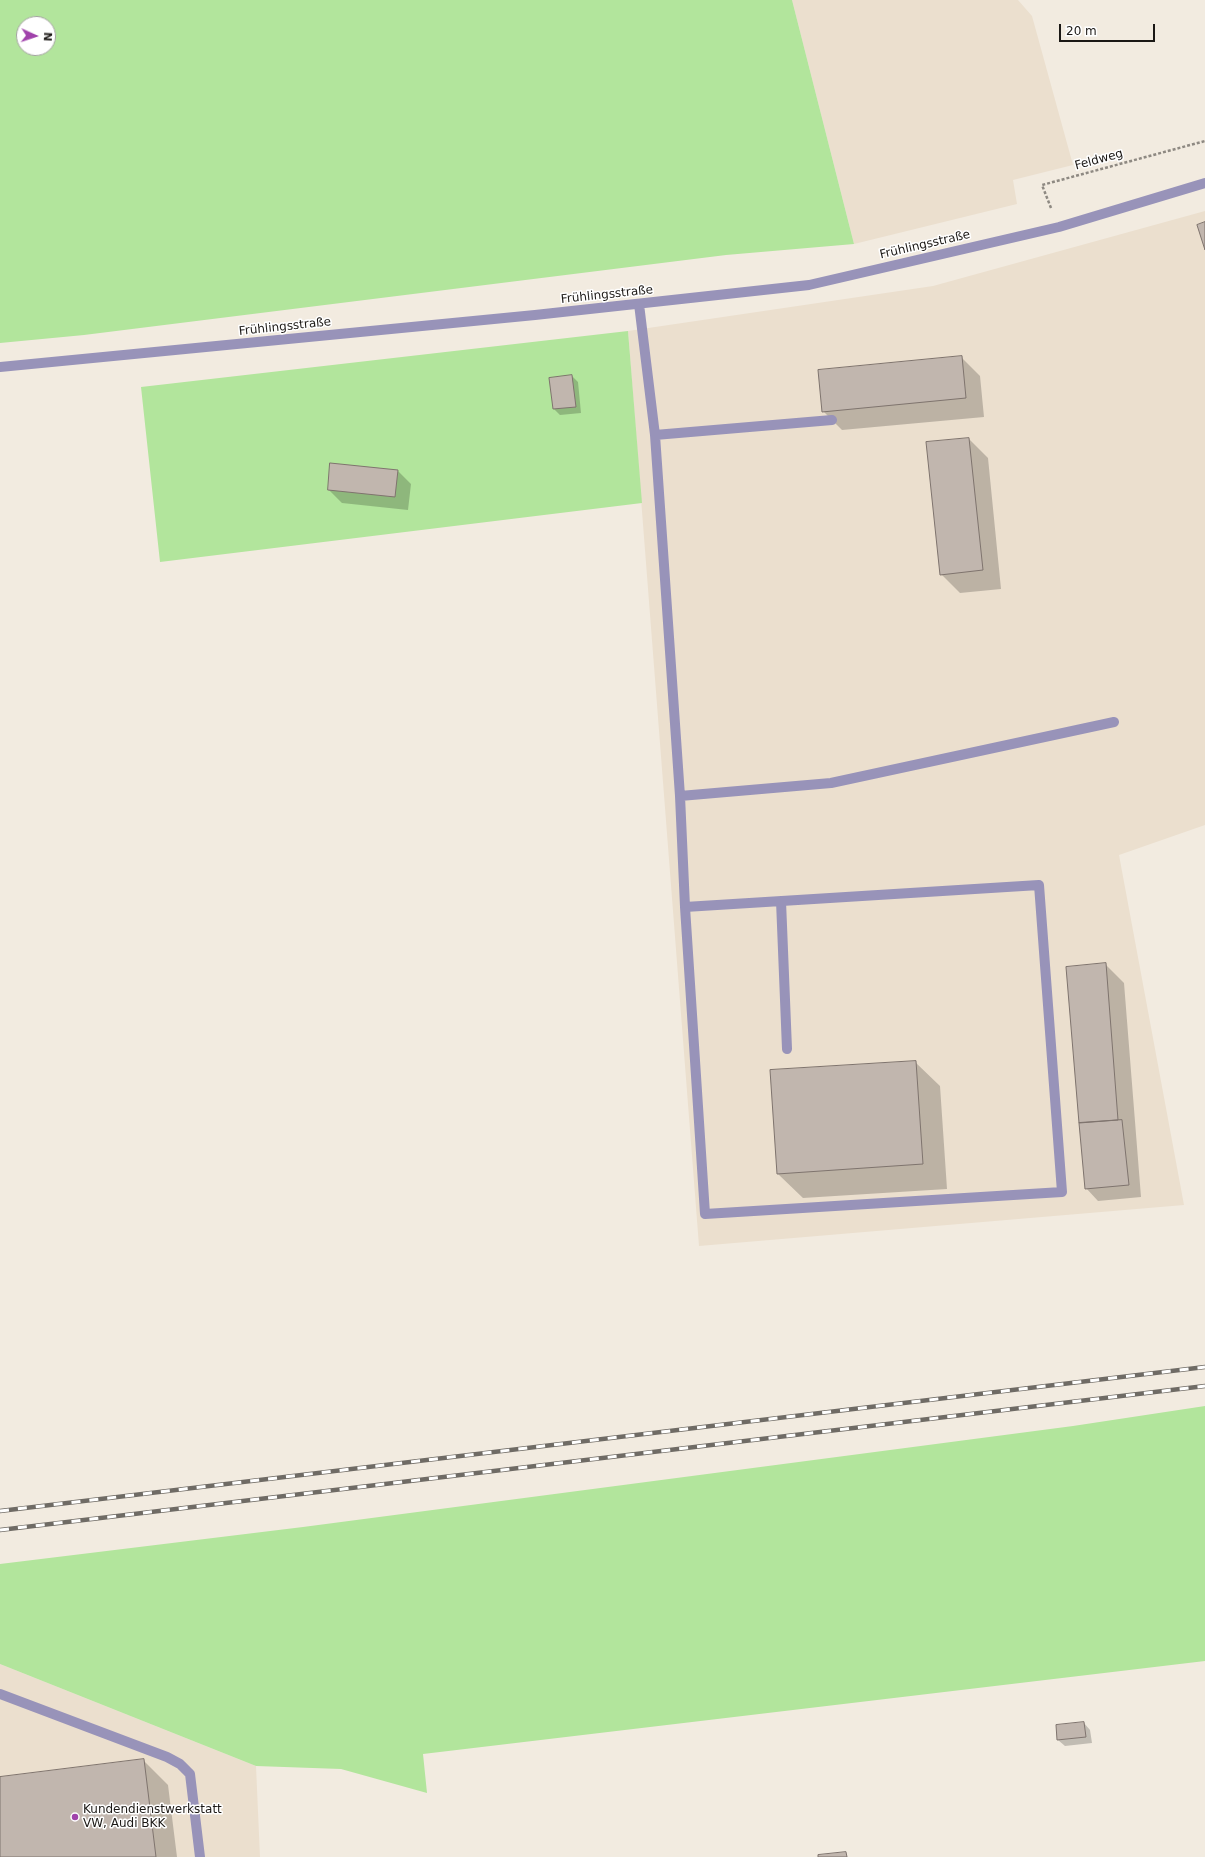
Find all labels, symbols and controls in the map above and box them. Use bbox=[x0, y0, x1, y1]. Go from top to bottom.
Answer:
north arrow bbox=[16, 16, 56, 56]
scale bar bbox=[1061, 16, 1157, 42]
text: 20 m bbox=[1066, 24, 1097, 38]
text: N bbox=[41, 32, 54, 42]
street label: Feldweg bbox=[1073, 147, 1125, 173]
street label: Frühlingsstraße bbox=[878, 228, 972, 262]
street label: Frühlingsstraße bbox=[560, 283, 654, 307]
street label: Frühlingsstraße bbox=[238, 315, 332, 339]
place label: Kundendienstwerkstatt VW, Audi BKK bbox=[83, 1803, 222, 1831]
marker: Kundendienstwerkstatt VW, Audi BKK bbox=[70, 1812, 80, 1822]

